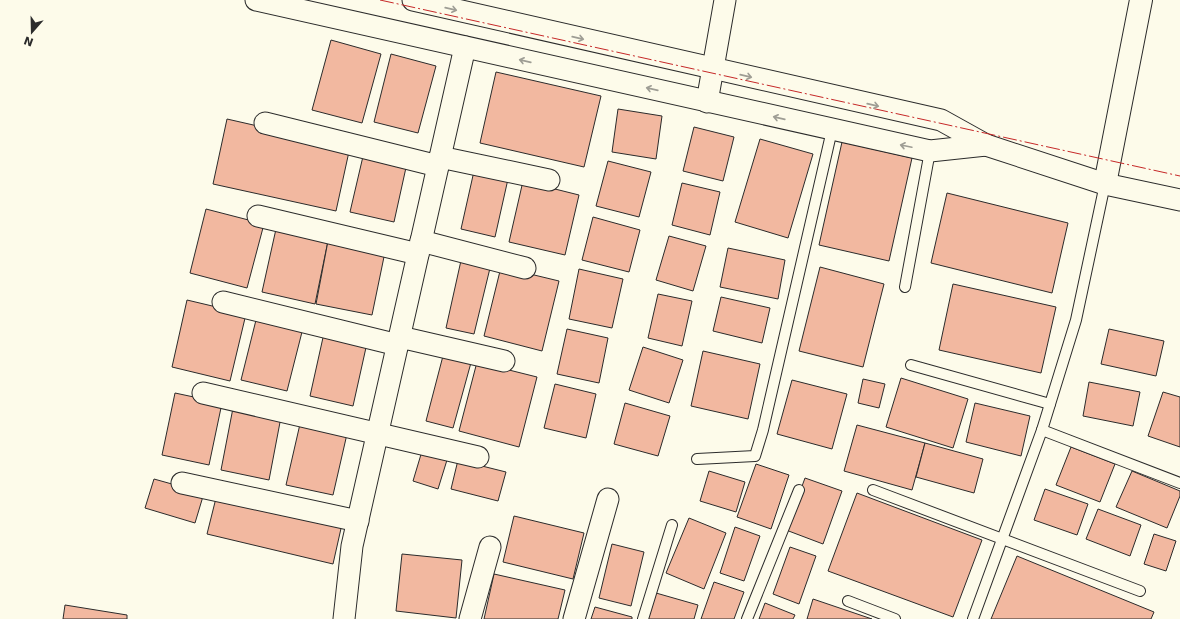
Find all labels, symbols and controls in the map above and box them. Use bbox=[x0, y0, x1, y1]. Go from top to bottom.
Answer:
one-way arrow bbox=[445, 5, 458, 13]
north arrow bbox=[12, 12, 52, 52]
text: N bbox=[22, 33, 35, 49]
one-way arrow bbox=[571, 34, 584, 42]
one-way arrow bbox=[519, 56, 532, 64]
one-way arrow bbox=[739, 73, 752, 80]
one-way arrow bbox=[646, 85, 659, 93]
one-way arrow bbox=[866, 101, 879, 109]
one-way arrow bbox=[772, 114, 785, 121]
one-way arrow bbox=[899, 141, 912, 149]

